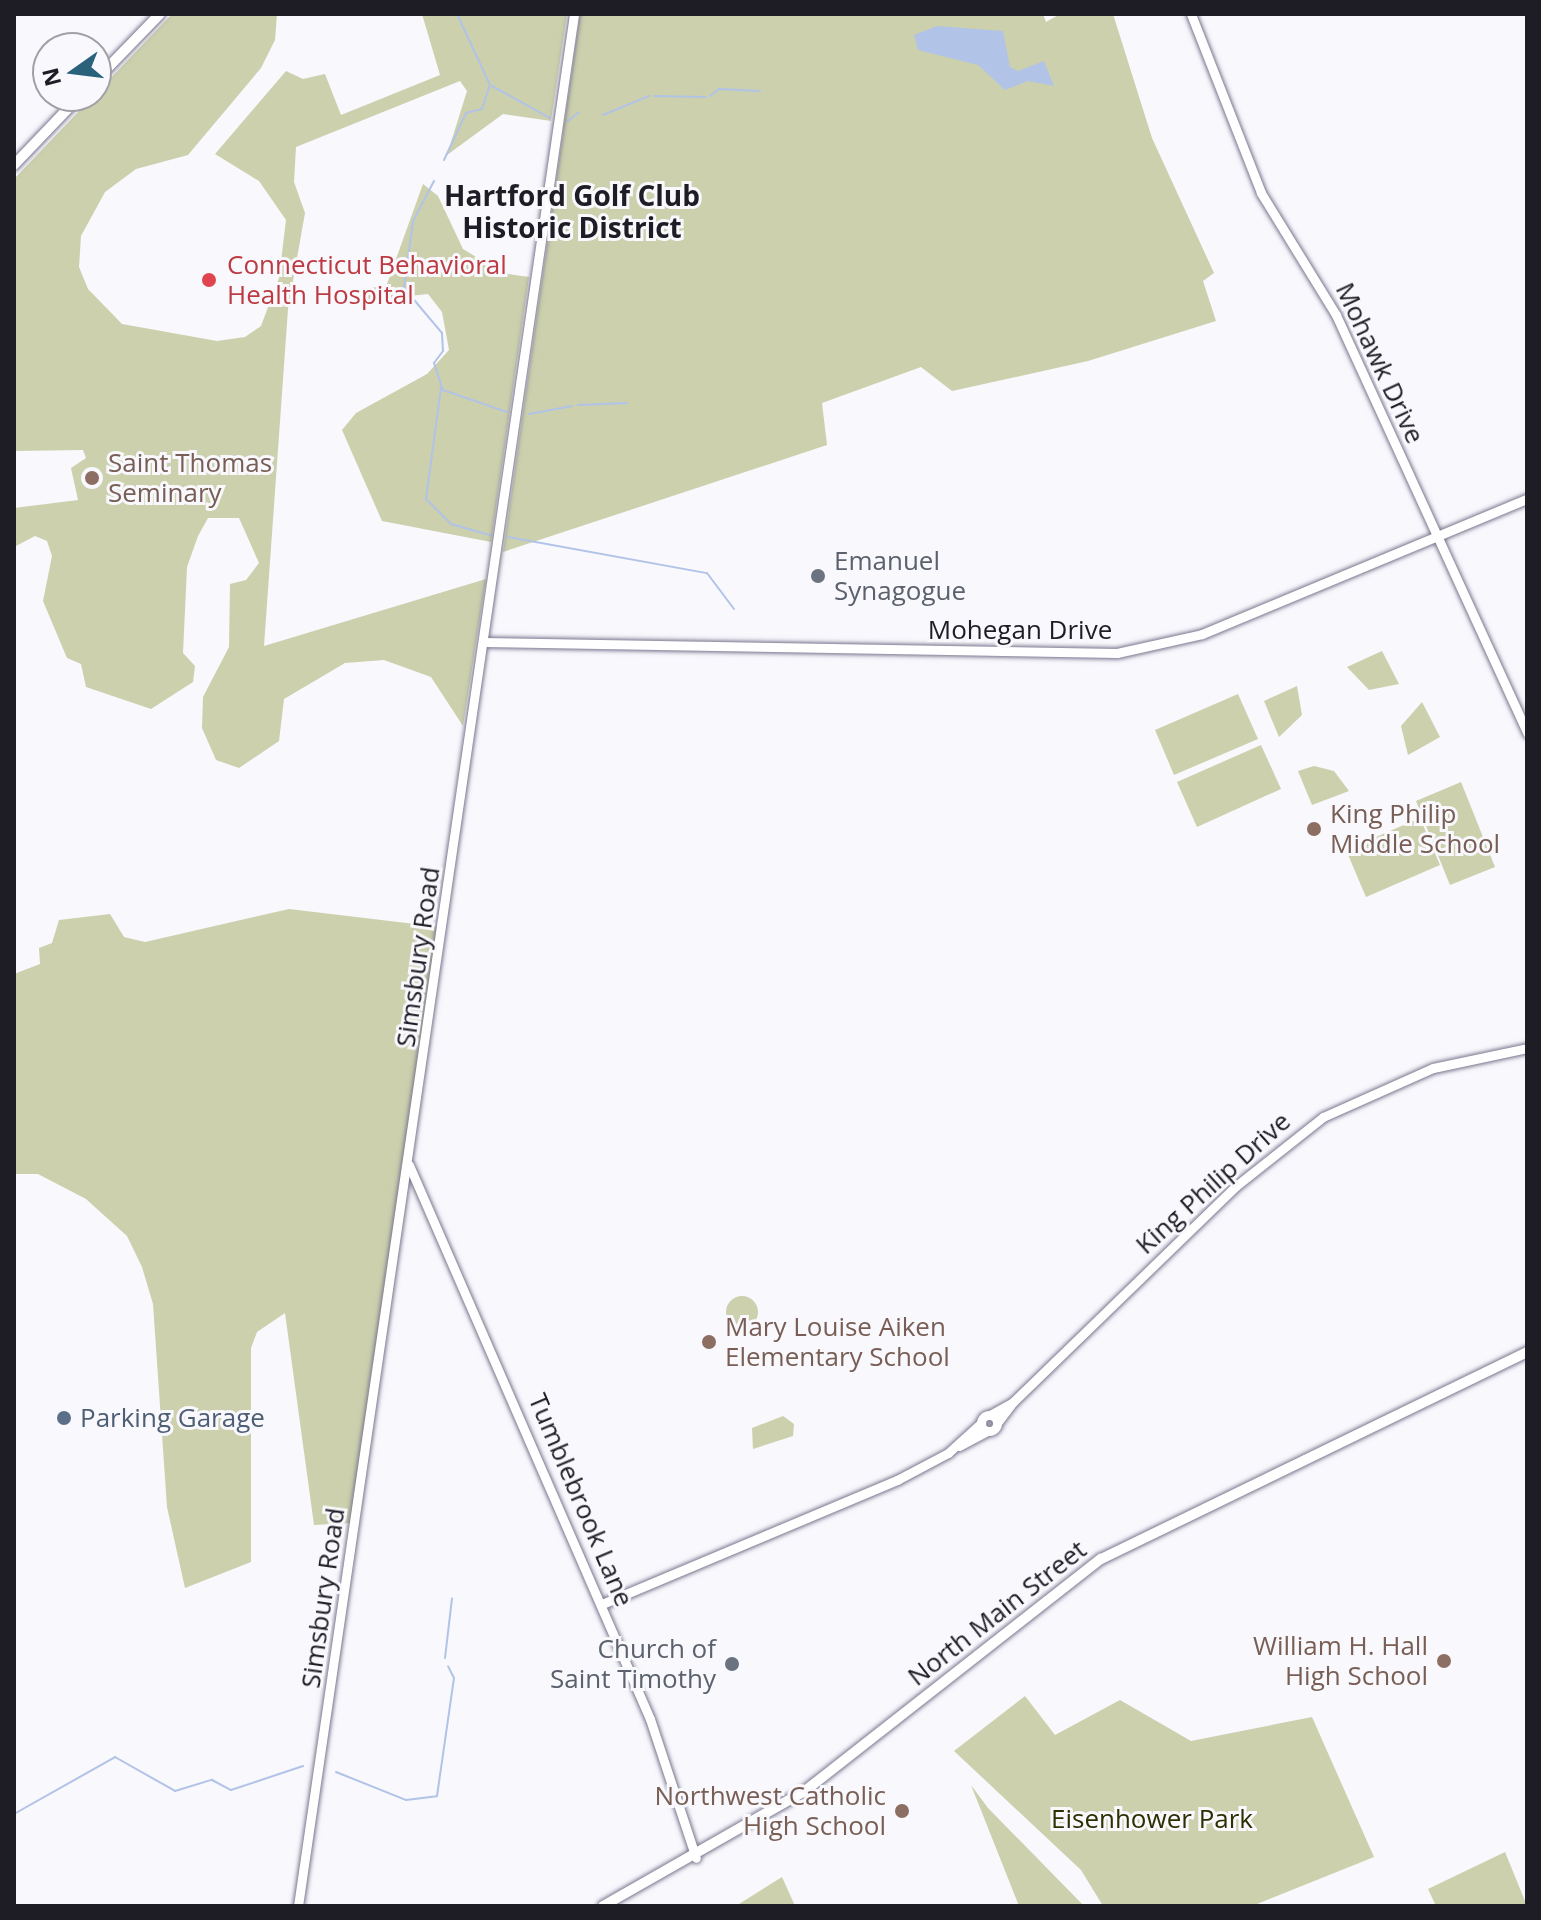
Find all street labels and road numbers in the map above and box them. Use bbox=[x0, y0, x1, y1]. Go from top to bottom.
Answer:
street label: Mohawk Drive bbox=[1329, 278, 1431, 448]
street label: Mohegan Drive bbox=[928, 614, 1112, 646]
street label: Simsbury Road bbox=[390, 865, 446, 1049]
street label: King Philip Drive bbox=[1129, 1106, 1297, 1260]
street label: Tumblebrook Lane bbox=[522, 1389, 640, 1611]
street label: Simsbury Road bbox=[295, 1506, 351, 1690]
street label: North Main Street bbox=[902, 1534, 1092, 1692]

